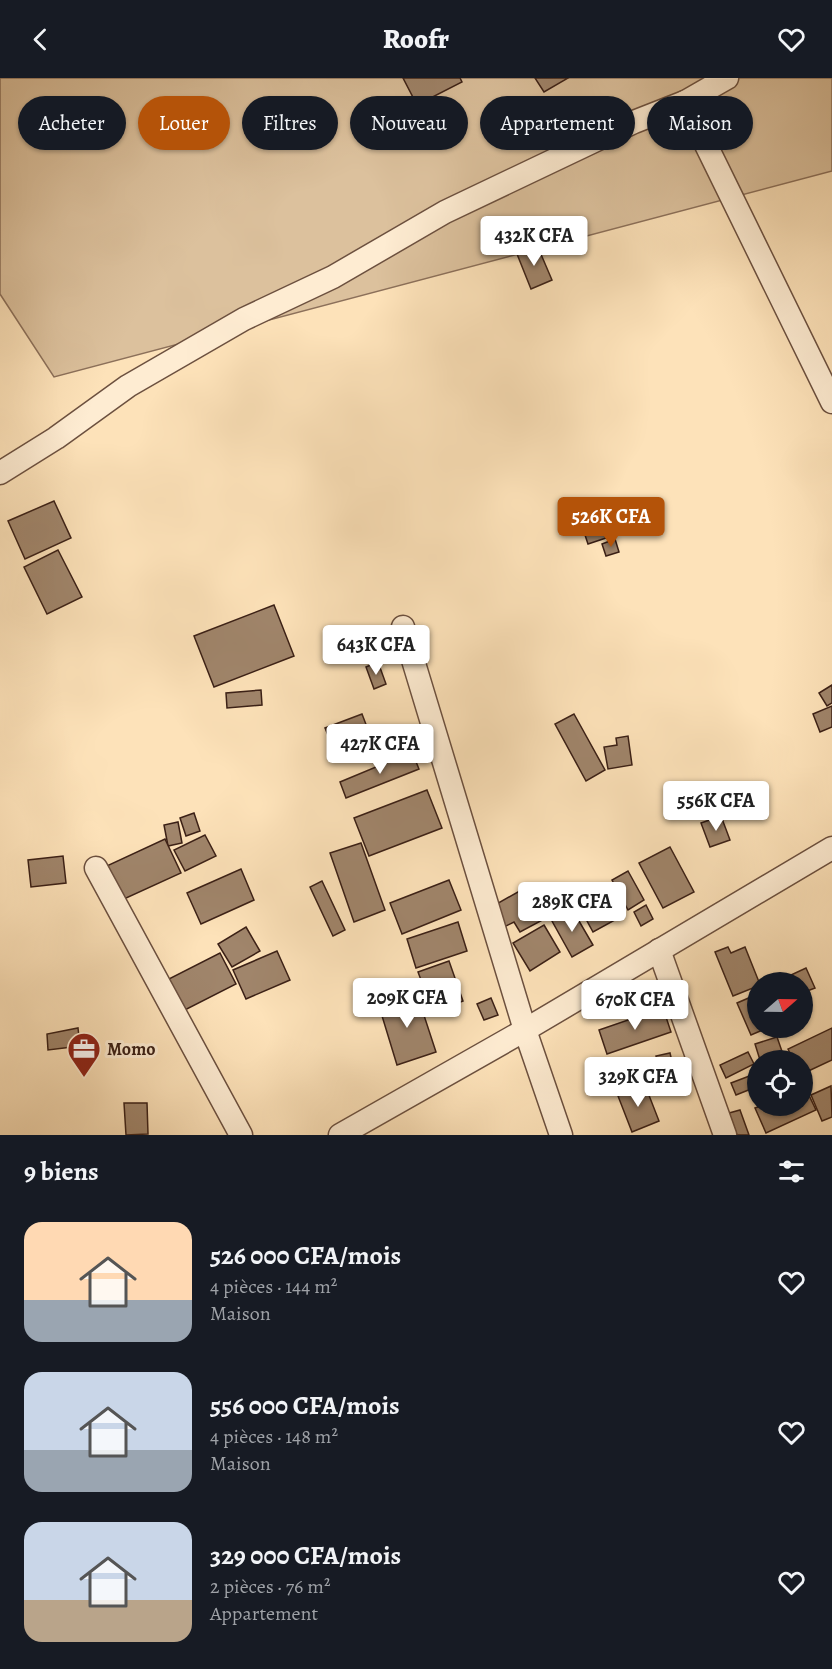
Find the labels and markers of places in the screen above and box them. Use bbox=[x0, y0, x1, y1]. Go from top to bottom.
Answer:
pin: 432K CFA bbox=[472, 216, 596, 267]
pin: 526K CFA bbox=[549, 497, 673, 548]
pin: 643K CFA bbox=[314, 625, 438, 676]
pin: 427K CFA bbox=[318, 724, 442, 775]
pin: 556K CFA bbox=[654, 781, 778, 832]
pin: 289K CFA bbox=[510, 882, 634, 933]
pin: 209K CFA bbox=[345, 978, 469, 1029]
pin: 670K CFA bbox=[573, 980, 697, 1031]
office icon: Momo bbox=[66, 1031, 102, 1078]
place label: Momo bbox=[107, 1037, 156, 1061]
pin: 329K CFA bbox=[576, 1057, 700, 1108]

